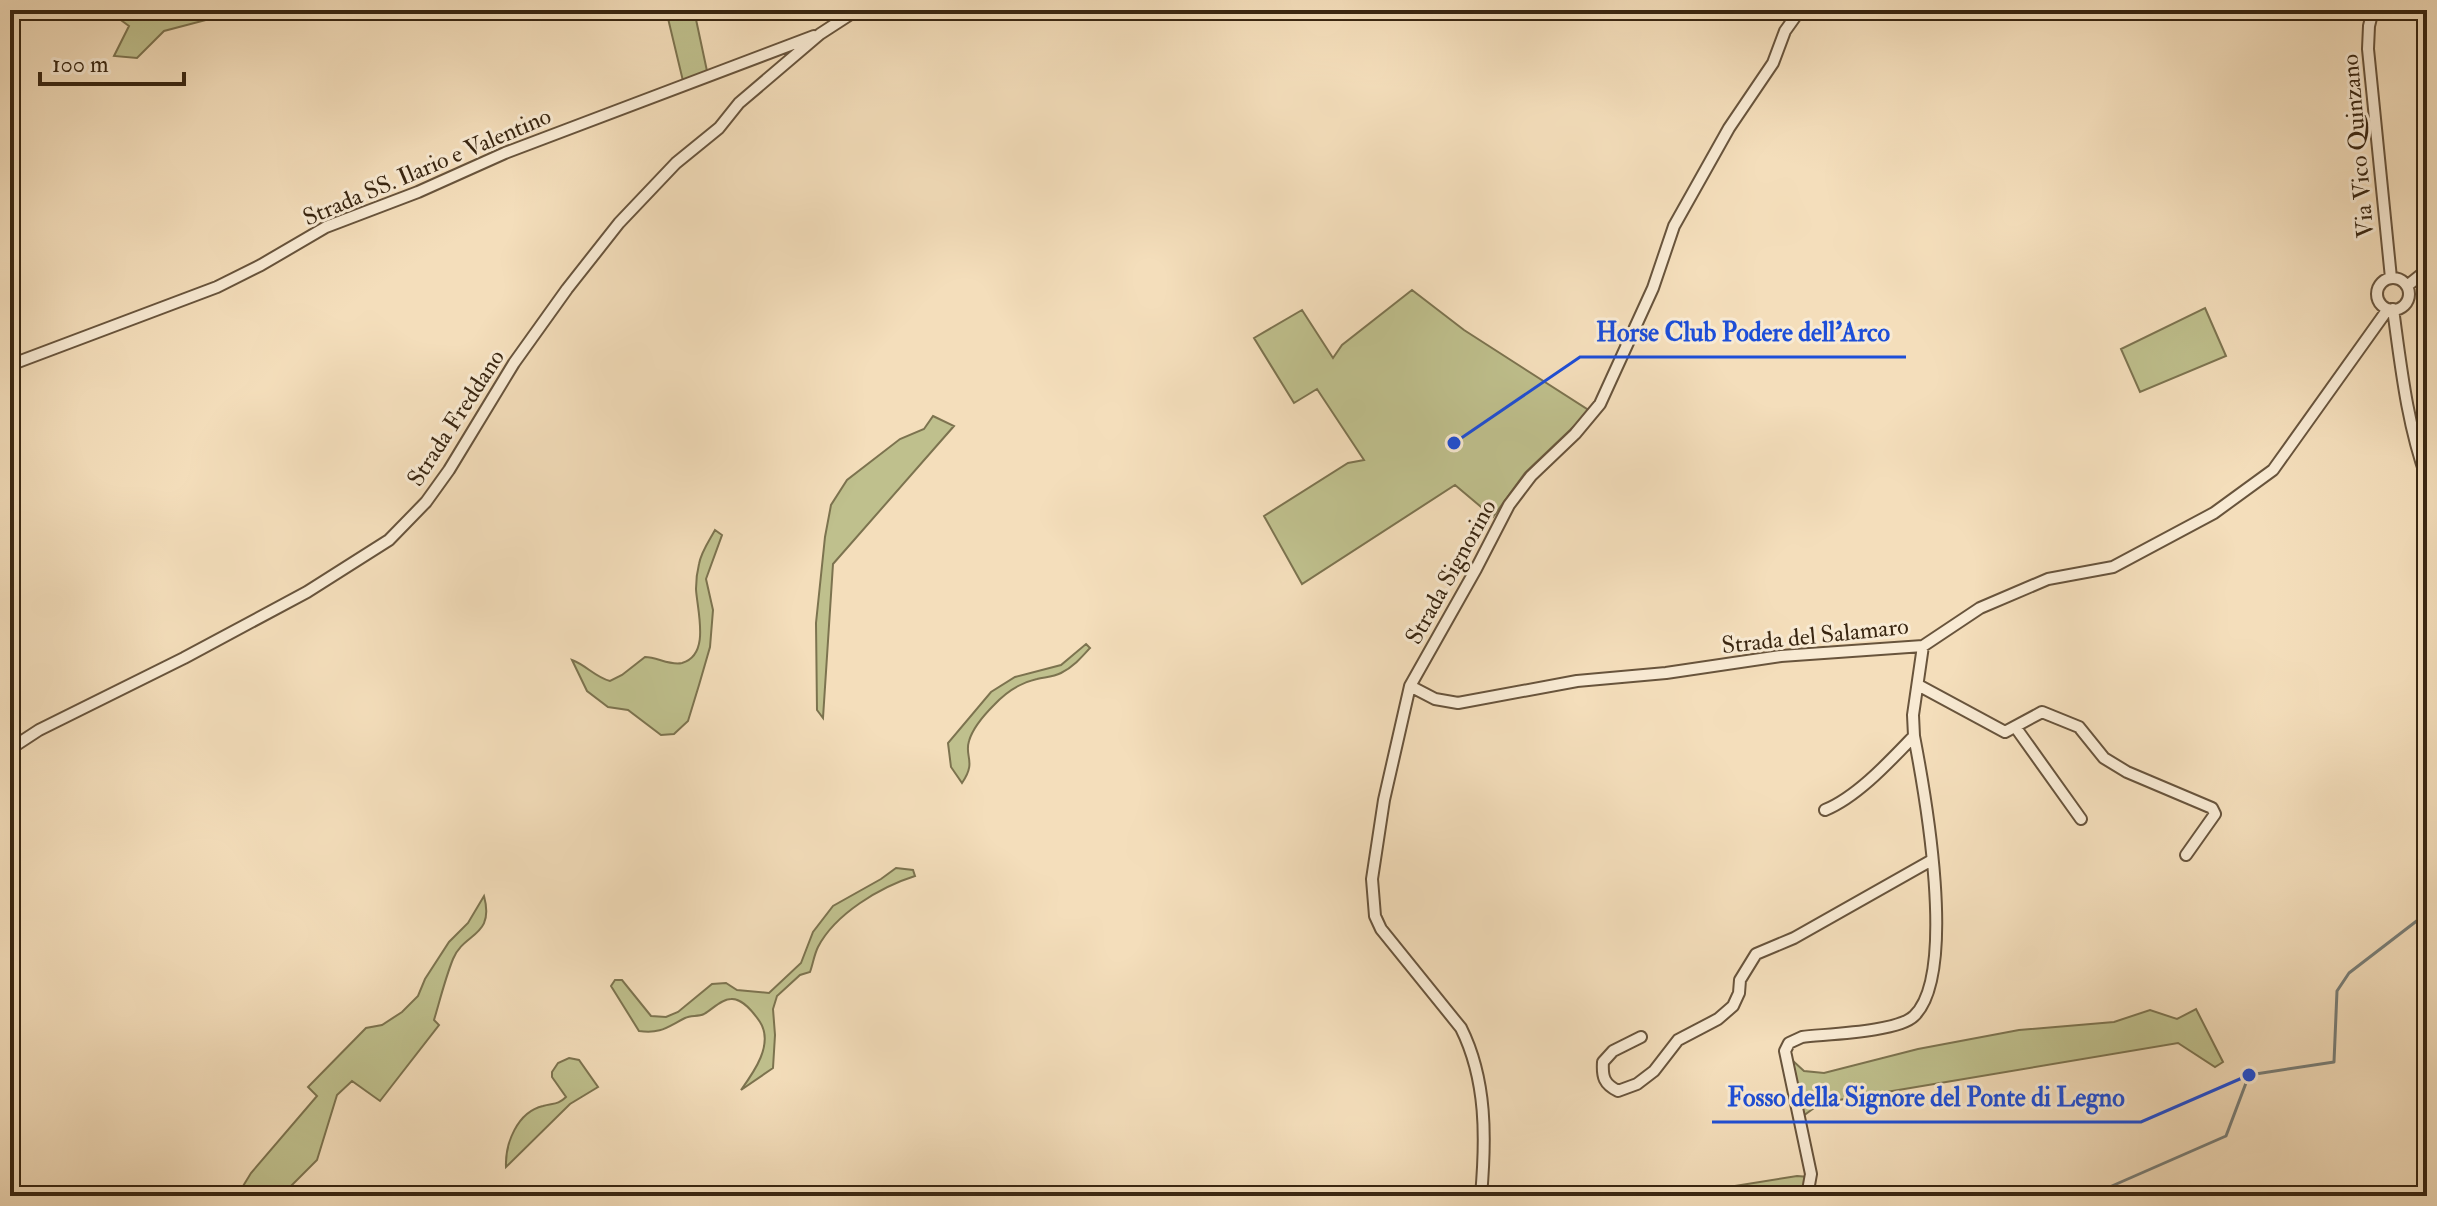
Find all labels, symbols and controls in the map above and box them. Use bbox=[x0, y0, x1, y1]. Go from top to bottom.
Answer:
scale bar bbox=[40, 36, 184, 86]
text: 100 m bbox=[52, 49, 109, 80]
street label: Via Vico Quinzano bbox=[2335, 53, 2381, 239]
street label: Strada SS. Ilario e Valentino bbox=[298, 101, 556, 233]
callout: Horse Club Podere dell'Arco bbox=[1580, 307, 1906, 357]
text: Horse Club Podere dell'Arco bbox=[1596, 317, 1890, 349]
street label: Strada Freddano bbox=[400, 344, 512, 492]
street label: Strada Signorino bbox=[1398, 494, 1504, 650]
street label: Strada del Salamaro bbox=[1720, 611, 1910, 661]
callout: Fosso della Signore del Ponte di Legno bbox=[1712, 1072, 2141, 1122]
text: Fosso della Signore del Ponte di Legno bbox=[1727, 1082, 2125, 1115]

